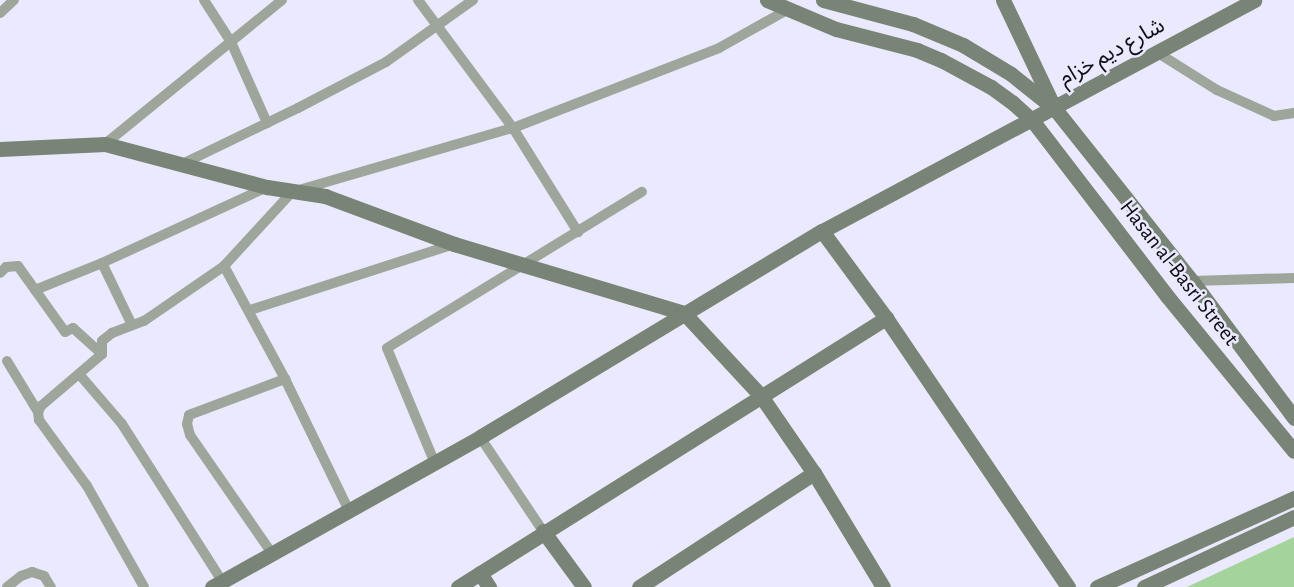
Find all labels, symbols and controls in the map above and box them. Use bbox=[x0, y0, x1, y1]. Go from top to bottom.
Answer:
street label: شارع ديم خزام bbox=[1055, 12, 1169, 92]
street label: Hasan al-Basri Street bbox=[1114, 195, 1244, 351]

